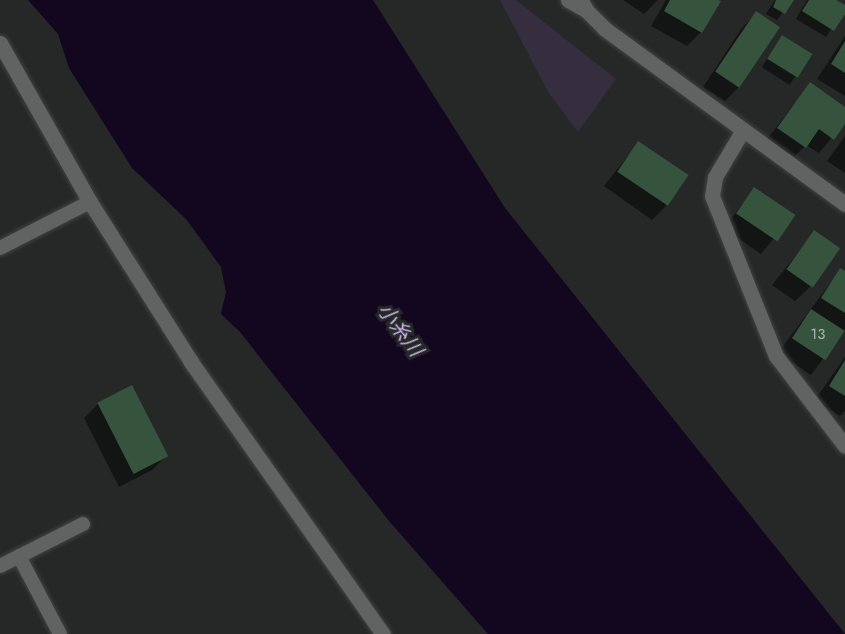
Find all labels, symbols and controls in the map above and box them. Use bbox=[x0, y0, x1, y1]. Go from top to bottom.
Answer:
water label: 小糸川 bbox=[372, 299, 428, 361]
house number: 13 bbox=[811, 326, 825, 344]

